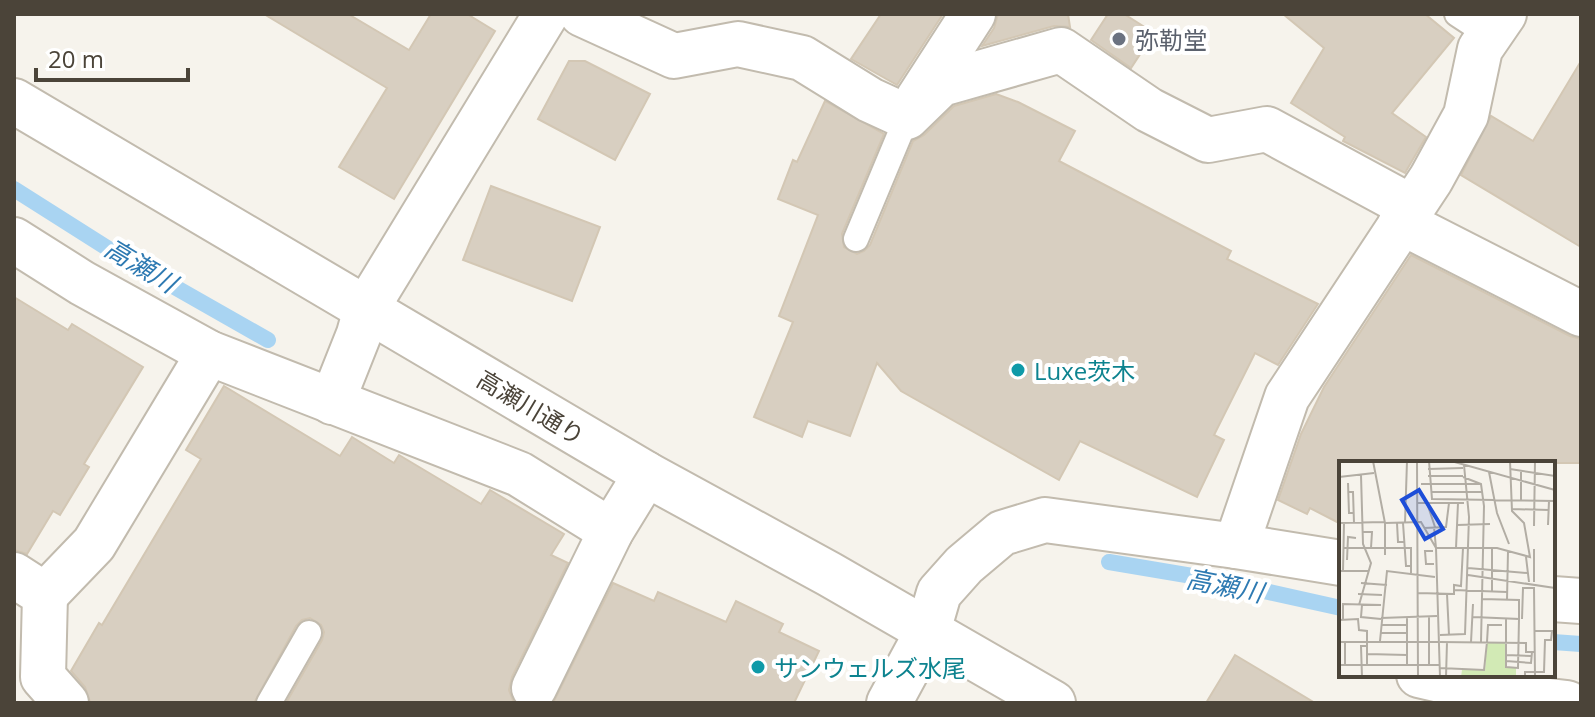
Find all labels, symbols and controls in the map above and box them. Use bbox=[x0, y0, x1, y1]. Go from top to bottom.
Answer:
place label: 弥勒堂 bbox=[1135, 23, 1207, 56]
marker: 弥勒堂 bbox=[1110, 30, 1128, 48]
scale bar bbox=[36, 32, 188, 82]
text: 20 m bbox=[48, 42, 104, 75]
water label: 高瀬川 bbox=[98, 229, 186, 302]
place label: Luxe茨木 bbox=[1034, 354, 1135, 387]
marker: Luxe茨木 bbox=[1009, 361, 1027, 379]
street label: 高瀬川通り bbox=[471, 362, 591, 452]
inset map bbox=[1339, 461, 1555, 677]
water label: 高瀬川 bbox=[1183, 560, 1270, 611]
place label: サンウェルズ水尾 bbox=[774, 651, 966, 684]
marker: サンウェルズ水尾 bbox=[749, 658, 767, 676]

